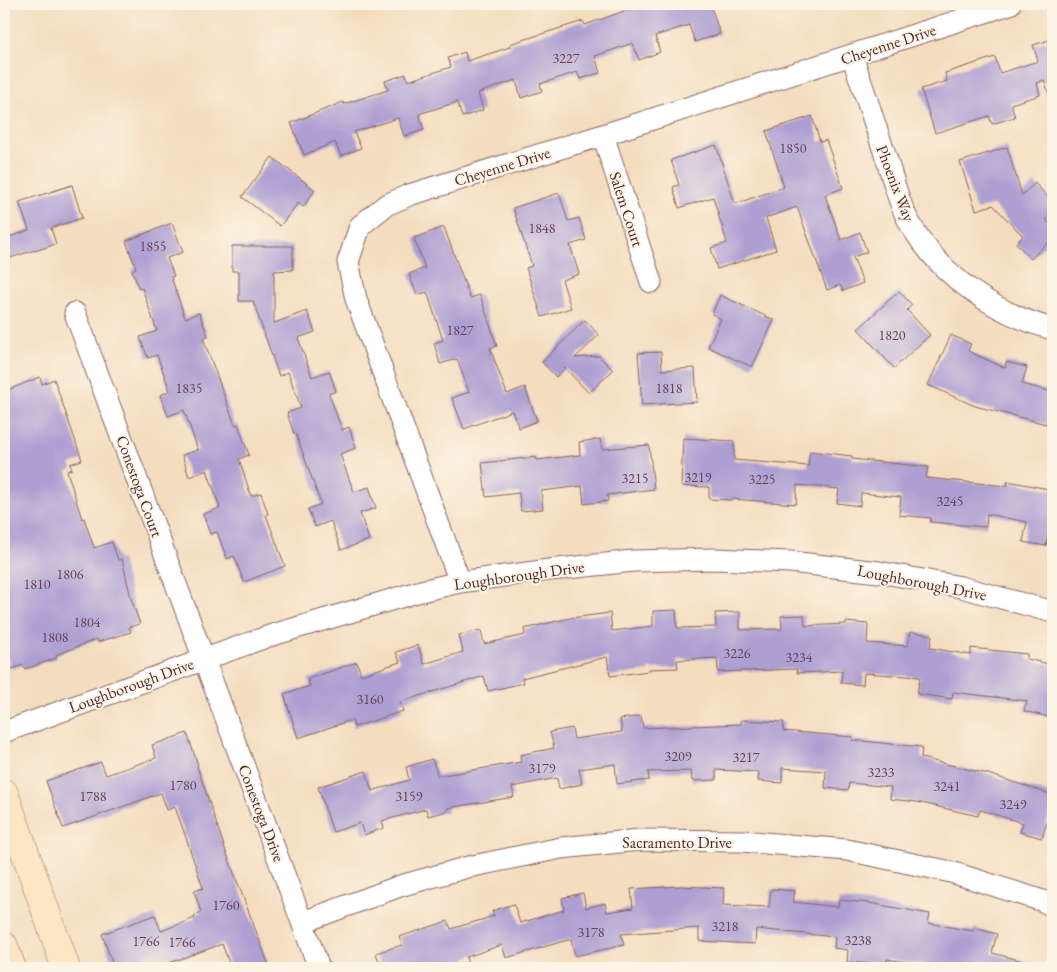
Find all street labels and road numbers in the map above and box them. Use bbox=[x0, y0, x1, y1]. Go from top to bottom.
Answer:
street label: Cheyenne Drive bbox=[838, 19, 939, 70]
street label: Cheyenne Drive bbox=[452, 142, 553, 191]
street label: Phoenix Way bbox=[871, 142, 920, 225]
street label: Salem Court bbox=[605, 169, 649, 249]
street label: Conestoga Court bbox=[111, 432, 168, 540]
street label: Loughborough Drive bbox=[453, 556, 586, 595]
street label: Loughborough Drive bbox=[855, 560, 988, 605]
street label: Loughborough Drive bbox=[66, 653, 196, 718]
street label: Conestoga Drive bbox=[233, 761, 290, 865]
street label: Sacramento Drive bbox=[622, 832, 732, 853]

